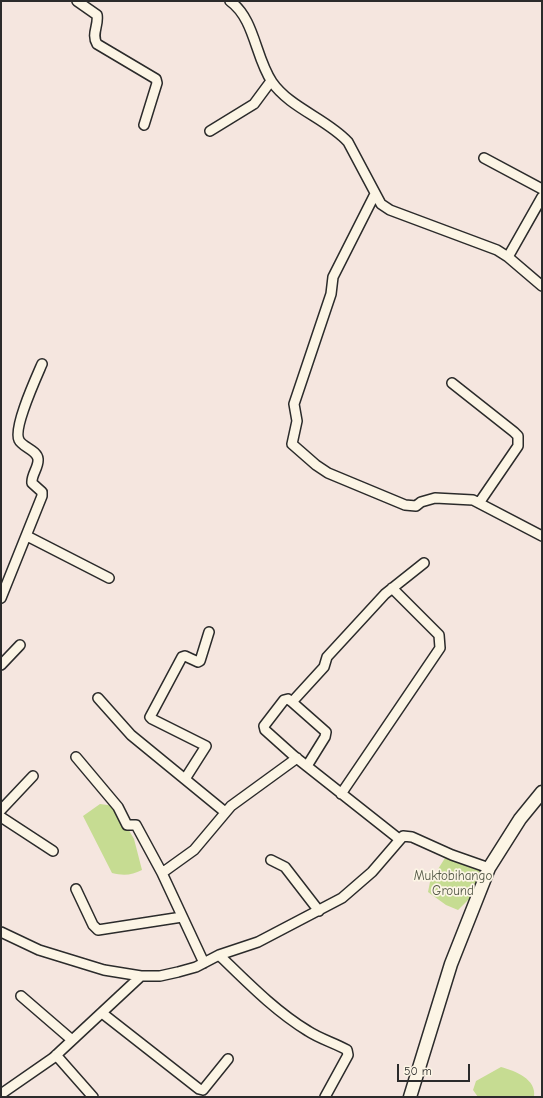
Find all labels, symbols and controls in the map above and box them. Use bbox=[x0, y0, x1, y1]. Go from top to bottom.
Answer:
park label: Muktobihango Ground bbox=[414, 868, 492, 899]
scale bar bbox=[399, 1056, 472, 1082]
text: 50 m bbox=[404, 1064, 432, 1078]

